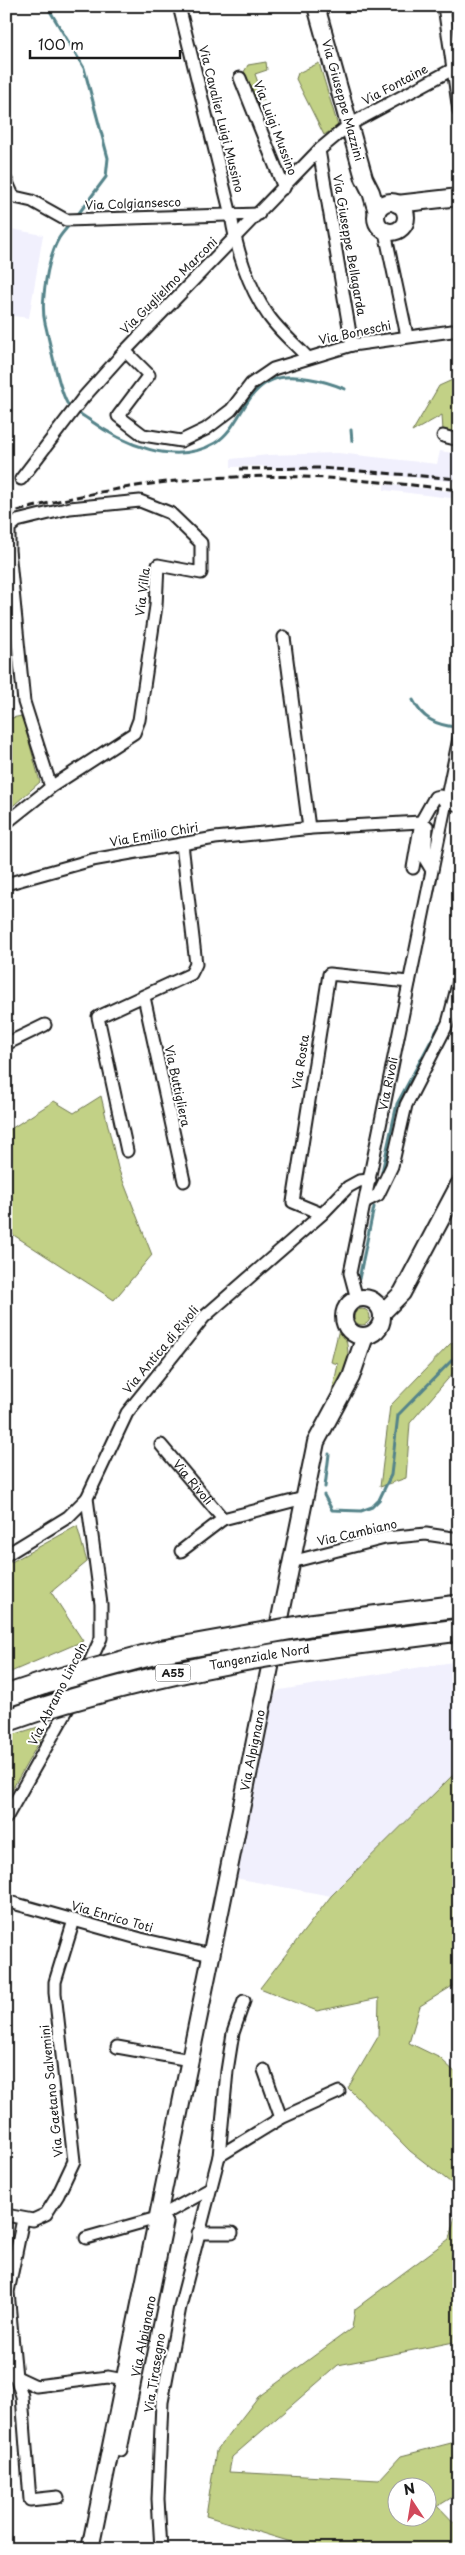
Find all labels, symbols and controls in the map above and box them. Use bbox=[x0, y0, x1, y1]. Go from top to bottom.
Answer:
scale bar bbox=[30, 28, 180, 60]
text: 100 m bbox=[38, 32, 84, 55]
street label: Via Giuseppe Mazzini bbox=[318, 37, 369, 163]
street label: Via Cavalier Luigi Mussino bbox=[195, 43, 249, 195]
street label: Via Fontaine bbox=[358, 59, 431, 109]
street label: Via Luigi Mussino bbox=[250, 78, 302, 178]
street label: Via Giuseppe Bellagarda bbox=[329, 173, 371, 317]
street label: Via Colgiansesco bbox=[85, 192, 182, 214]
street label: Via Guglielmo Marconi bbox=[116, 233, 221, 338]
street label: Via Boneschi bbox=[317, 316, 393, 348]
street label: Via Villa bbox=[130, 566, 154, 617]
street label: Via Emilio Chiri bbox=[108, 817, 200, 851]
street label: Via Rosta bbox=[287, 1033, 313, 1091]
street label: Via Buttigliera bbox=[161, 1043, 196, 1129]
street label: Via Rivoli bbox=[373, 1055, 402, 1112]
street label: Via Antica di Rivoli bbox=[118, 1301, 202, 1397]
street label: Via Rivoli bbox=[169, 1455, 218, 1509]
street label: Via Cambiano bbox=[315, 1514, 399, 1550]
street label: Via Abramo Lincoln bbox=[23, 1639, 91, 1748]
street label: Tangenziale Nord bbox=[208, 1639, 311, 1674]
road number: A55 bbox=[156, 1665, 190, 1682]
street label: Via Alpignano bbox=[235, 1708, 269, 1793]
street label: Via Enrico Toti bbox=[69, 1896, 155, 1936]
street label: Via Gaetano Salvemini bbox=[35, 2024, 67, 2158]
street label: Via Alpignano bbox=[126, 2294, 160, 2379]
street label: Via Tirasegno bbox=[139, 2332, 169, 2414]
text: N bbox=[402, 2477, 417, 2500]
north arrow bbox=[388, 2478, 438, 2528]

